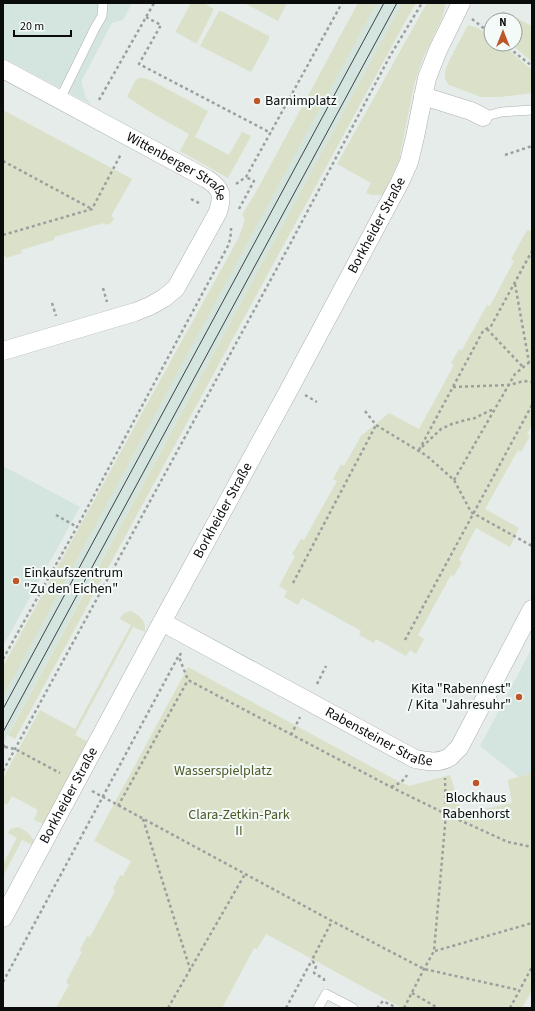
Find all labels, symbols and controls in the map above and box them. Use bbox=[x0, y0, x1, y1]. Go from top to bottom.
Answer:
scale bar bbox=[14, 12, 71, 38]
north arrow bbox=[483, 12, 523, 52]
text: N bbox=[499, 15, 507, 30]
text: 20 m bbox=[20, 18, 44, 35]
place label: Barnimplatz bbox=[265, 91, 337, 111]
marker: Barnimplatz bbox=[252, 96, 262, 106]
street label: Wittenberger Straße bbox=[123, 127, 231, 201]
street label: Borkheider Straße bbox=[343, 174, 411, 277]
street label: Borkheider Straße bbox=[189, 459, 257, 562]
place label: Einkaufszentrum "Zu den Eichen" bbox=[24, 563, 123, 599]
marker: Einkaufszentrum "Zu den Eichen" bbox=[11, 576, 21, 586]
place label: Kita "Rabennest" / Kita "Jahresuhr" bbox=[408, 679, 511, 715]
marker: Kita "Rabennest" / Kita "Jahresuhr" bbox=[514, 692, 524, 702]
street label: Rabensteiner Straße bbox=[321, 702, 433, 771]
street label: Borkheider Straße bbox=[35, 744, 103, 847]
park label: Wasserspielplatz bbox=[174, 761, 272, 781]
marker: Blockhaus Rabenhorst bbox=[471, 778, 481, 788]
place label: Blockhaus Rabenhorst bbox=[442, 788, 510, 824]
park label: Clara-Zetkin-Park II bbox=[188, 805, 290, 841]

